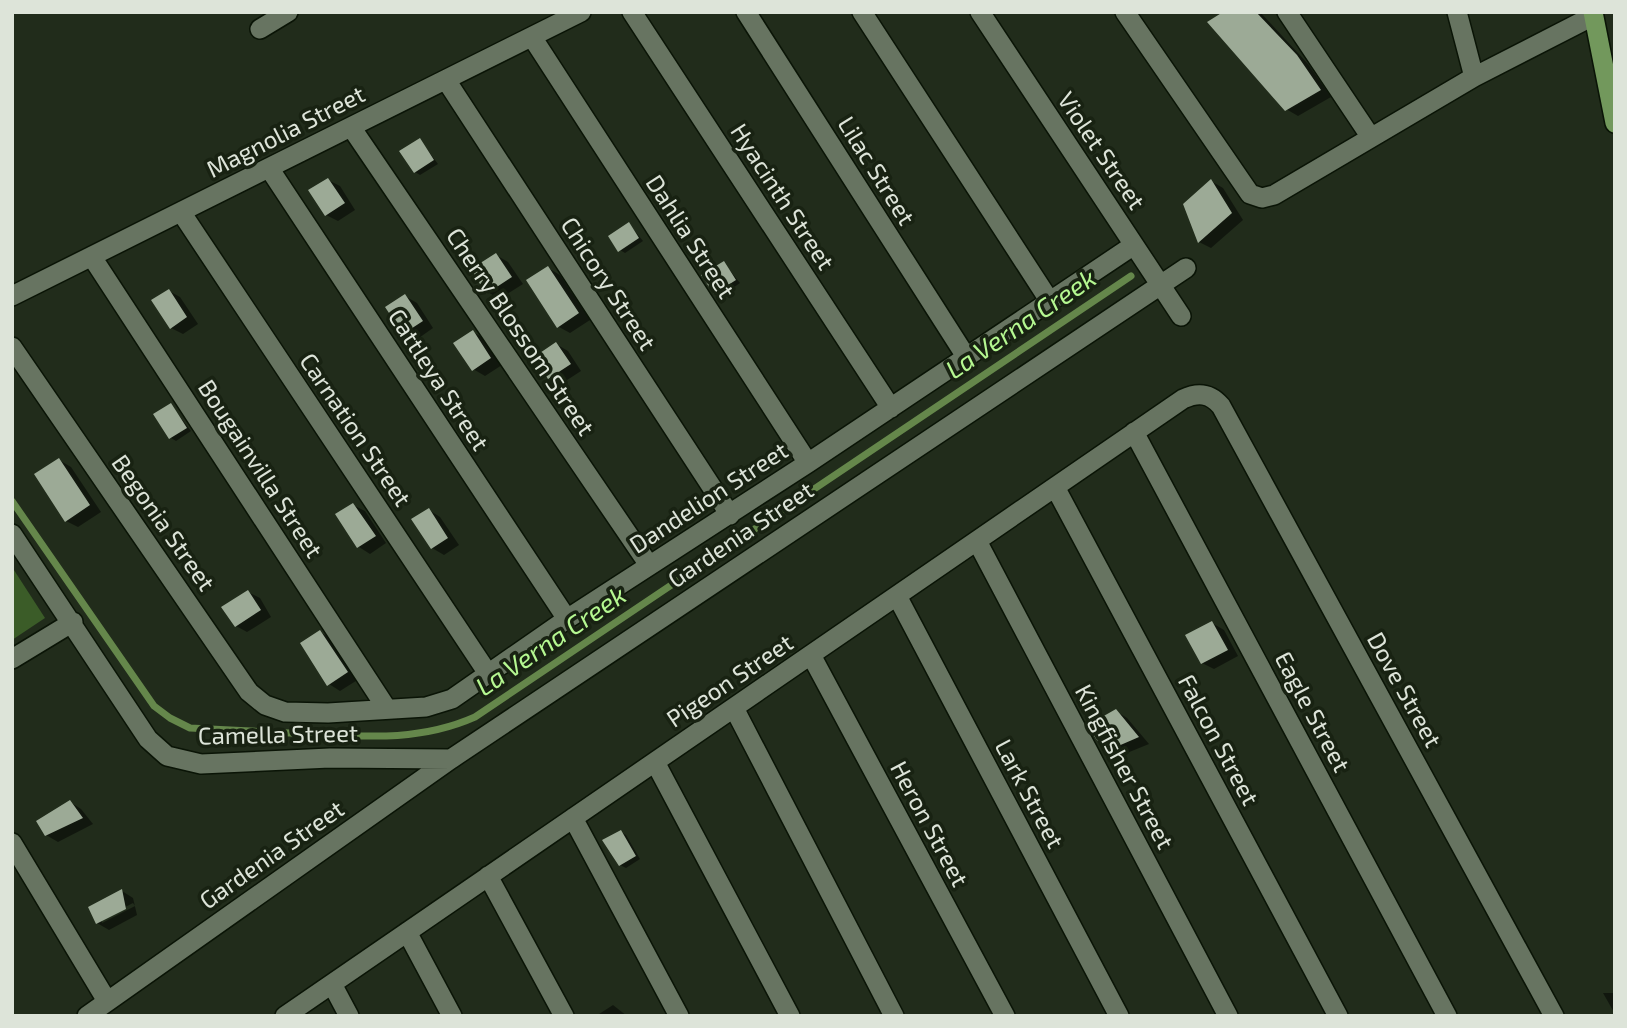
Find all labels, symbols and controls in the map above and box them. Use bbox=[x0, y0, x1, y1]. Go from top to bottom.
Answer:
street label: Magnolia Street bbox=[201, 78, 369, 183]
street label: Violet Street bbox=[1052, 86, 1152, 214]
street label: Lilac Street bbox=[833, 111, 922, 230]
street label: Hyacinth Street bbox=[725, 118, 841, 275]
street label: Dahlia Street bbox=[641, 169, 742, 303]
street label: Chicory Street bbox=[556, 211, 663, 355]
street label: Cherry Blossom Street bbox=[441, 222, 601, 440]
water label: La Verna Creek bbox=[939, 261, 1101, 384]
street label: Cattleya Street bbox=[383, 303, 496, 455]
street label: Carnation Street bbox=[294, 347, 418, 511]
street label: Bougainvilla Street bbox=[193, 374, 330, 563]
street label: Dandelion Street bbox=[624, 435, 793, 559]
street label: Begonia Street bbox=[107, 448, 222, 596]
street label: Gardenia Street bbox=[662, 474, 818, 593]
water label: La Verna Creek bbox=[469, 578, 631, 701]
street label: Pigeon Street bbox=[661, 627, 798, 733]
street label: Dove Street bbox=[1362, 627, 1449, 752]
street label: Eagle Street bbox=[1270, 646, 1357, 776]
street label: Falcon Street bbox=[1173, 669, 1266, 810]
street label: Kingfisher Street bbox=[1070, 679, 1181, 854]
street label: Camella Street bbox=[198, 718, 358, 749]
street label: Lark Street bbox=[990, 734, 1071, 853]
street label: Heron Street bbox=[885, 756, 975, 891]
street label: Gardenia Street bbox=[193, 793, 349, 914]

